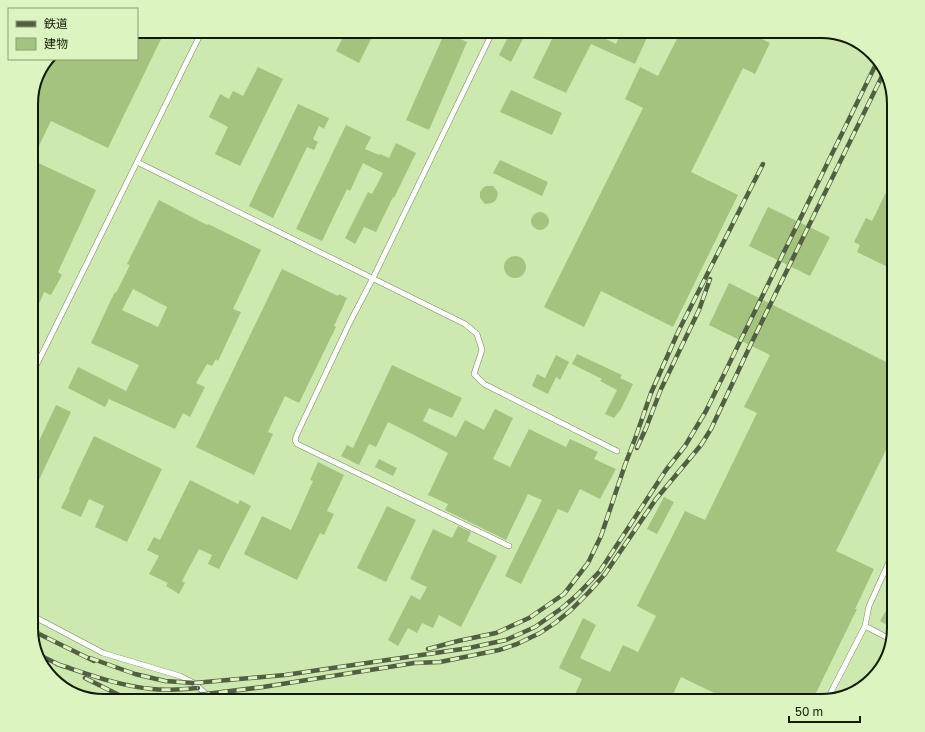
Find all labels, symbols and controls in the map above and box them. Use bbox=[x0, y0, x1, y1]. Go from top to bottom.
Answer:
legend bbox=[8, 8, 138, 60]
text: 鉄道 bbox=[44, 16, 68, 31]
text: 建物 bbox=[44, 36, 68, 51]
scale bar bbox=[789, 698, 860, 724]
text: 50 m bbox=[795, 704, 823, 719]

